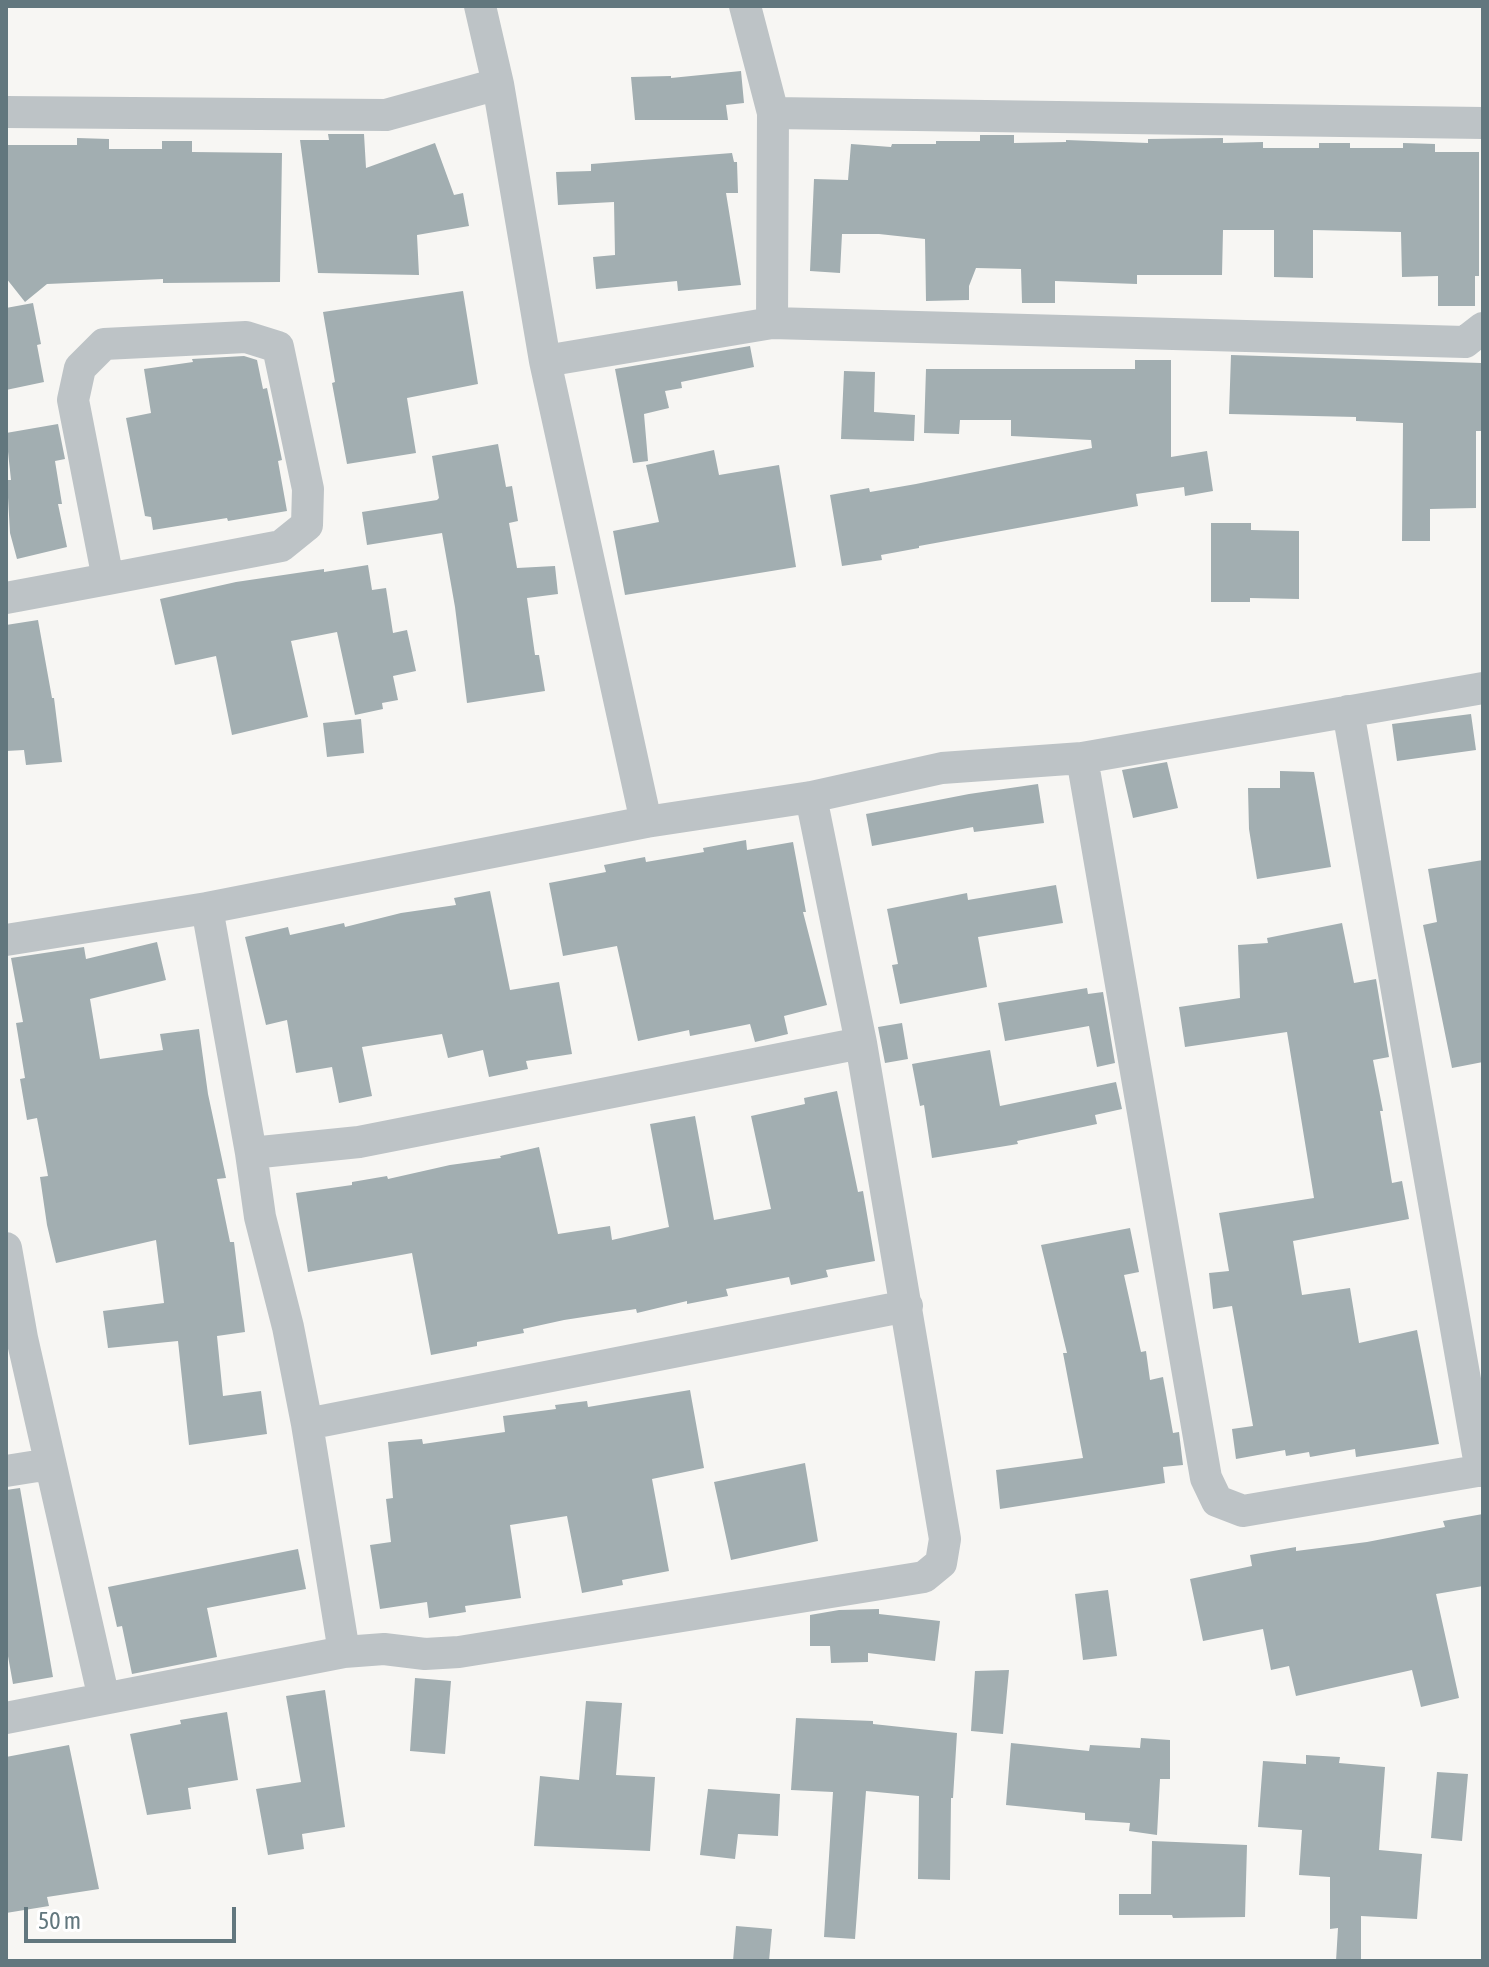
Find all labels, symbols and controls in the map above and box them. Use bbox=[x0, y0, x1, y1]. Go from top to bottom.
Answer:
scale bar bbox=[28, 1891, 240, 1941]
text: 50 m bbox=[38, 1907, 81, 1934]

